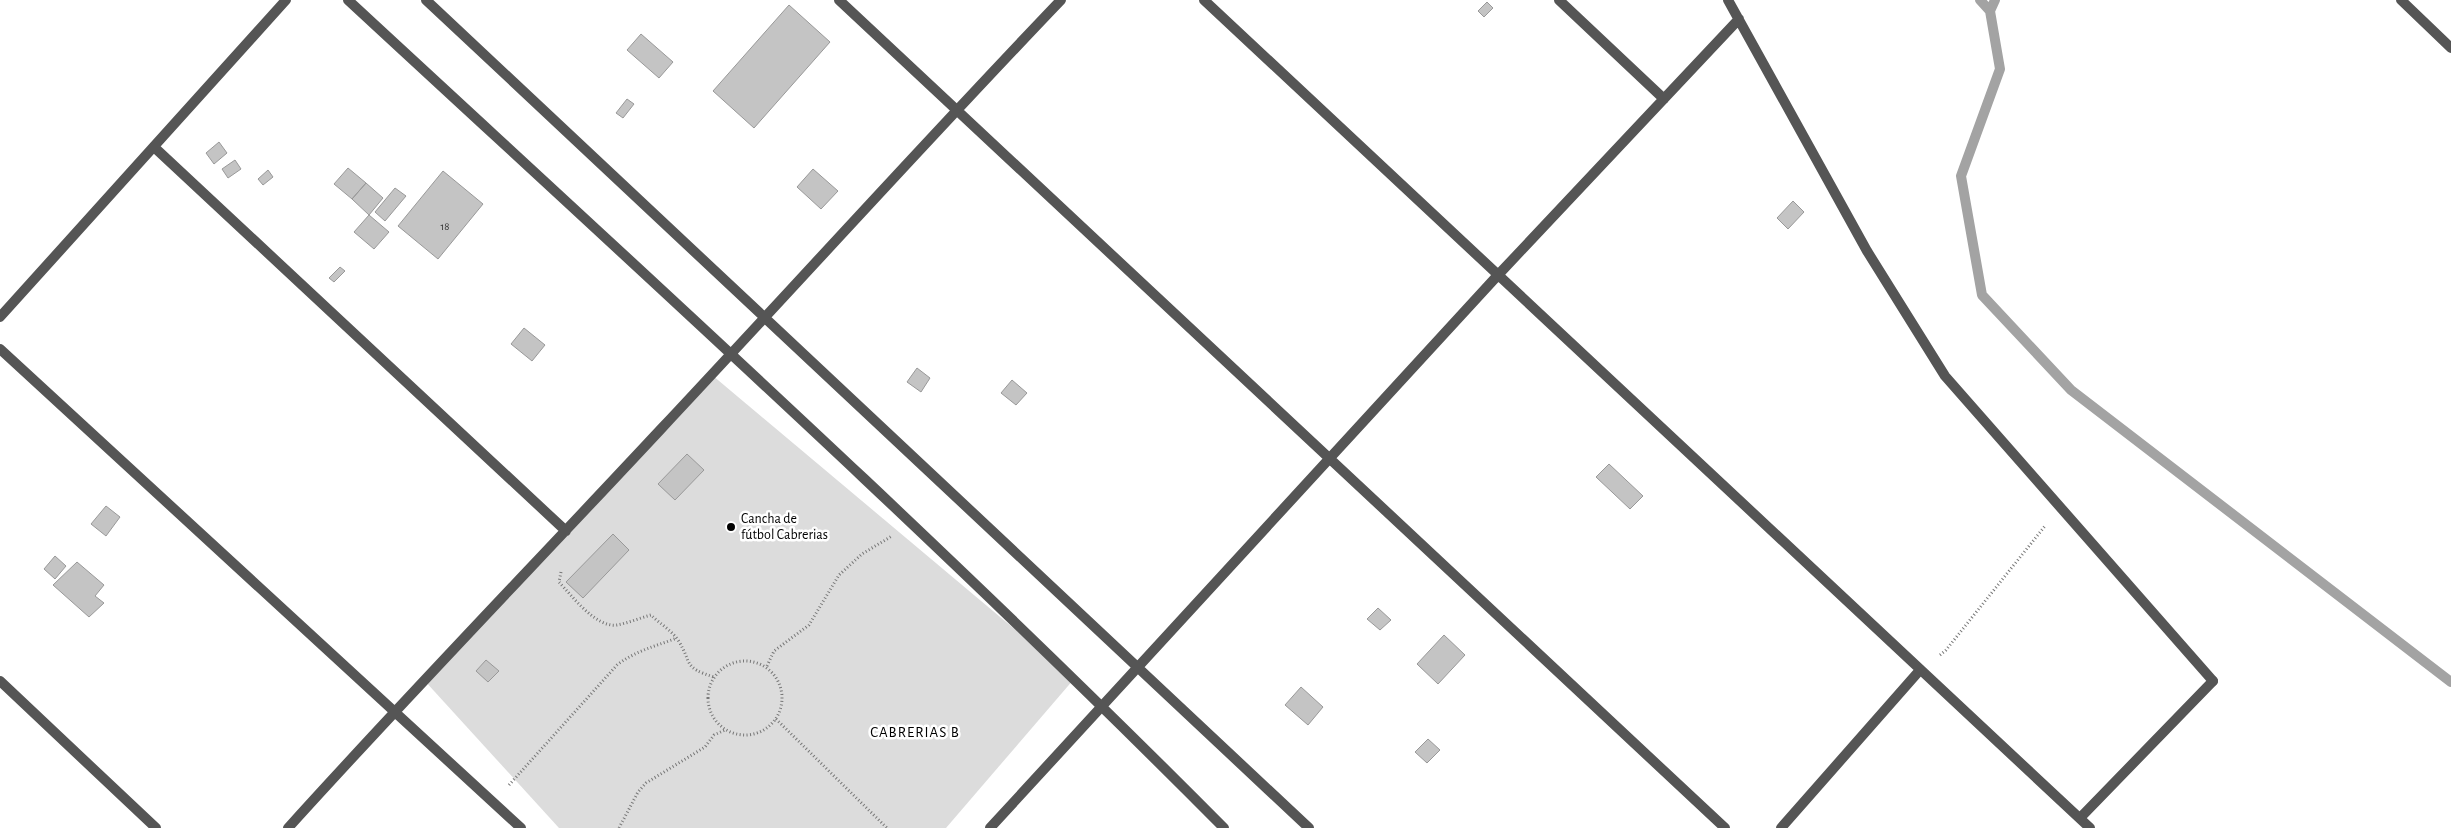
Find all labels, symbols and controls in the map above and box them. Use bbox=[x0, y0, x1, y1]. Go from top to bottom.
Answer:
house number: 18 bbox=[441, 221, 450, 232]
place label: Cancha de fútbol Cabrerias bbox=[741, 512, 828, 542]
marker: Cancha de fútbol Cabrerias bbox=[725, 521, 737, 533]
district label: CABRERIAS B bbox=[870, 725, 960, 740]

